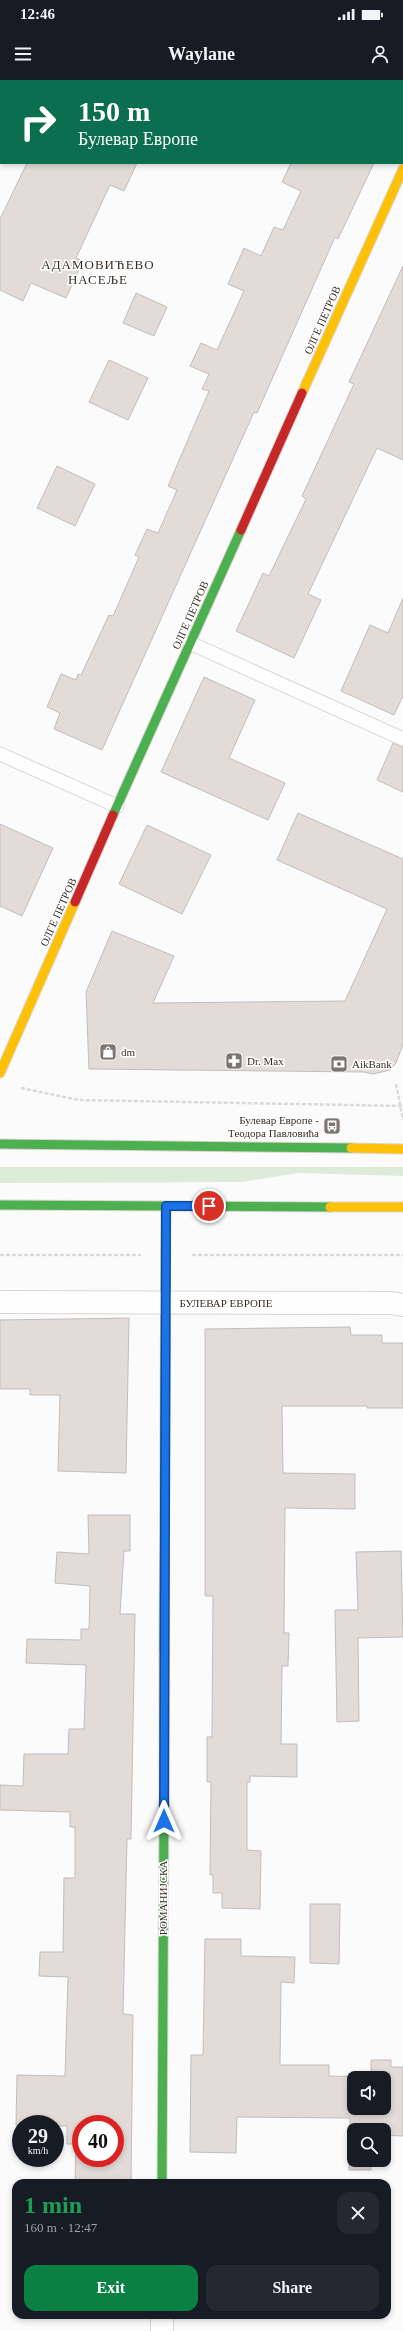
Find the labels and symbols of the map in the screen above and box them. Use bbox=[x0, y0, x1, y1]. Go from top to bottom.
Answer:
district label: АДАМОВИЋЕВО НАСЕЉЕ bbox=[41, 257, 155, 287]
street label: ОЛГЕ ПЕТРОВ bbox=[302, 284, 342, 356]
street label: ОЛГЕ ПЕТРОВ bbox=[170, 579, 210, 651]
street label: ОЛГЕ ПЕТРОВ bbox=[38, 876, 78, 948]
shop icon: dm bbox=[98, 1042, 118, 1062]
place label: dm bbox=[121, 1046, 136, 1058]
pharmacy icon: Dr. Max bbox=[224, 1051, 244, 1071]
bank icon: AikBank bbox=[329, 1054, 349, 1074]
place label: Dr. Max bbox=[247, 1055, 284, 1067]
place label: AikBank bbox=[352, 1058, 392, 1070]
place label: Булевар Европе - Теодора Павловића bbox=[228, 1114, 319, 1139]
bus stop icon: Булевар Европе - Теодора Павловића bbox=[322, 1116, 342, 1136]
pin bbox=[192, 1189, 226, 1223]
street label: БУЛЕВАР ЕВРОПЕ bbox=[179, 1297, 273, 1309]
position arrow bbox=[143, 1800, 185, 1842]
street label: РОМАНИЈСКА bbox=[157, 1861, 169, 1935]
speed limit sign: 40 bbox=[72, 2115, 124, 2167]

